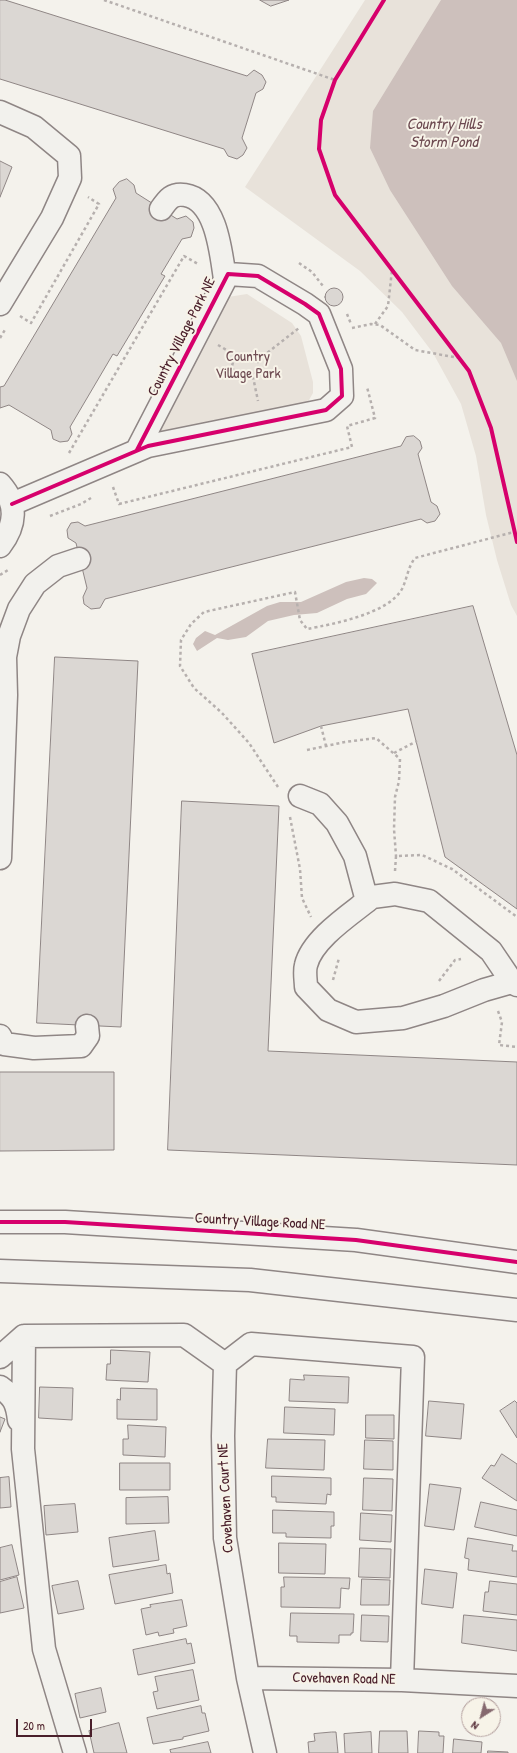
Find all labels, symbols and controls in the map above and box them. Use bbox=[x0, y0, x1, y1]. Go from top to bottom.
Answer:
water label: Country Hills Storm Pond bbox=[406, 115, 482, 153]
street label: Country Village Park NE bbox=[144, 274, 220, 400]
park label: Country Village Park bbox=[215, 348, 281, 383]
street label: Country Village Road NE bbox=[194, 1210, 326, 1234]
street label: Covehaven Court NE bbox=[214, 1443, 238, 1553]
street label: Covehaven Road NE bbox=[292, 1669, 396, 1689]
north arrow bbox=[461, 1697, 501, 1737]
scale bar bbox=[18, 1711, 94, 1737]
text: 20 m bbox=[23, 1717, 45, 1734]
text: N bbox=[468, 1719, 481, 1733]

